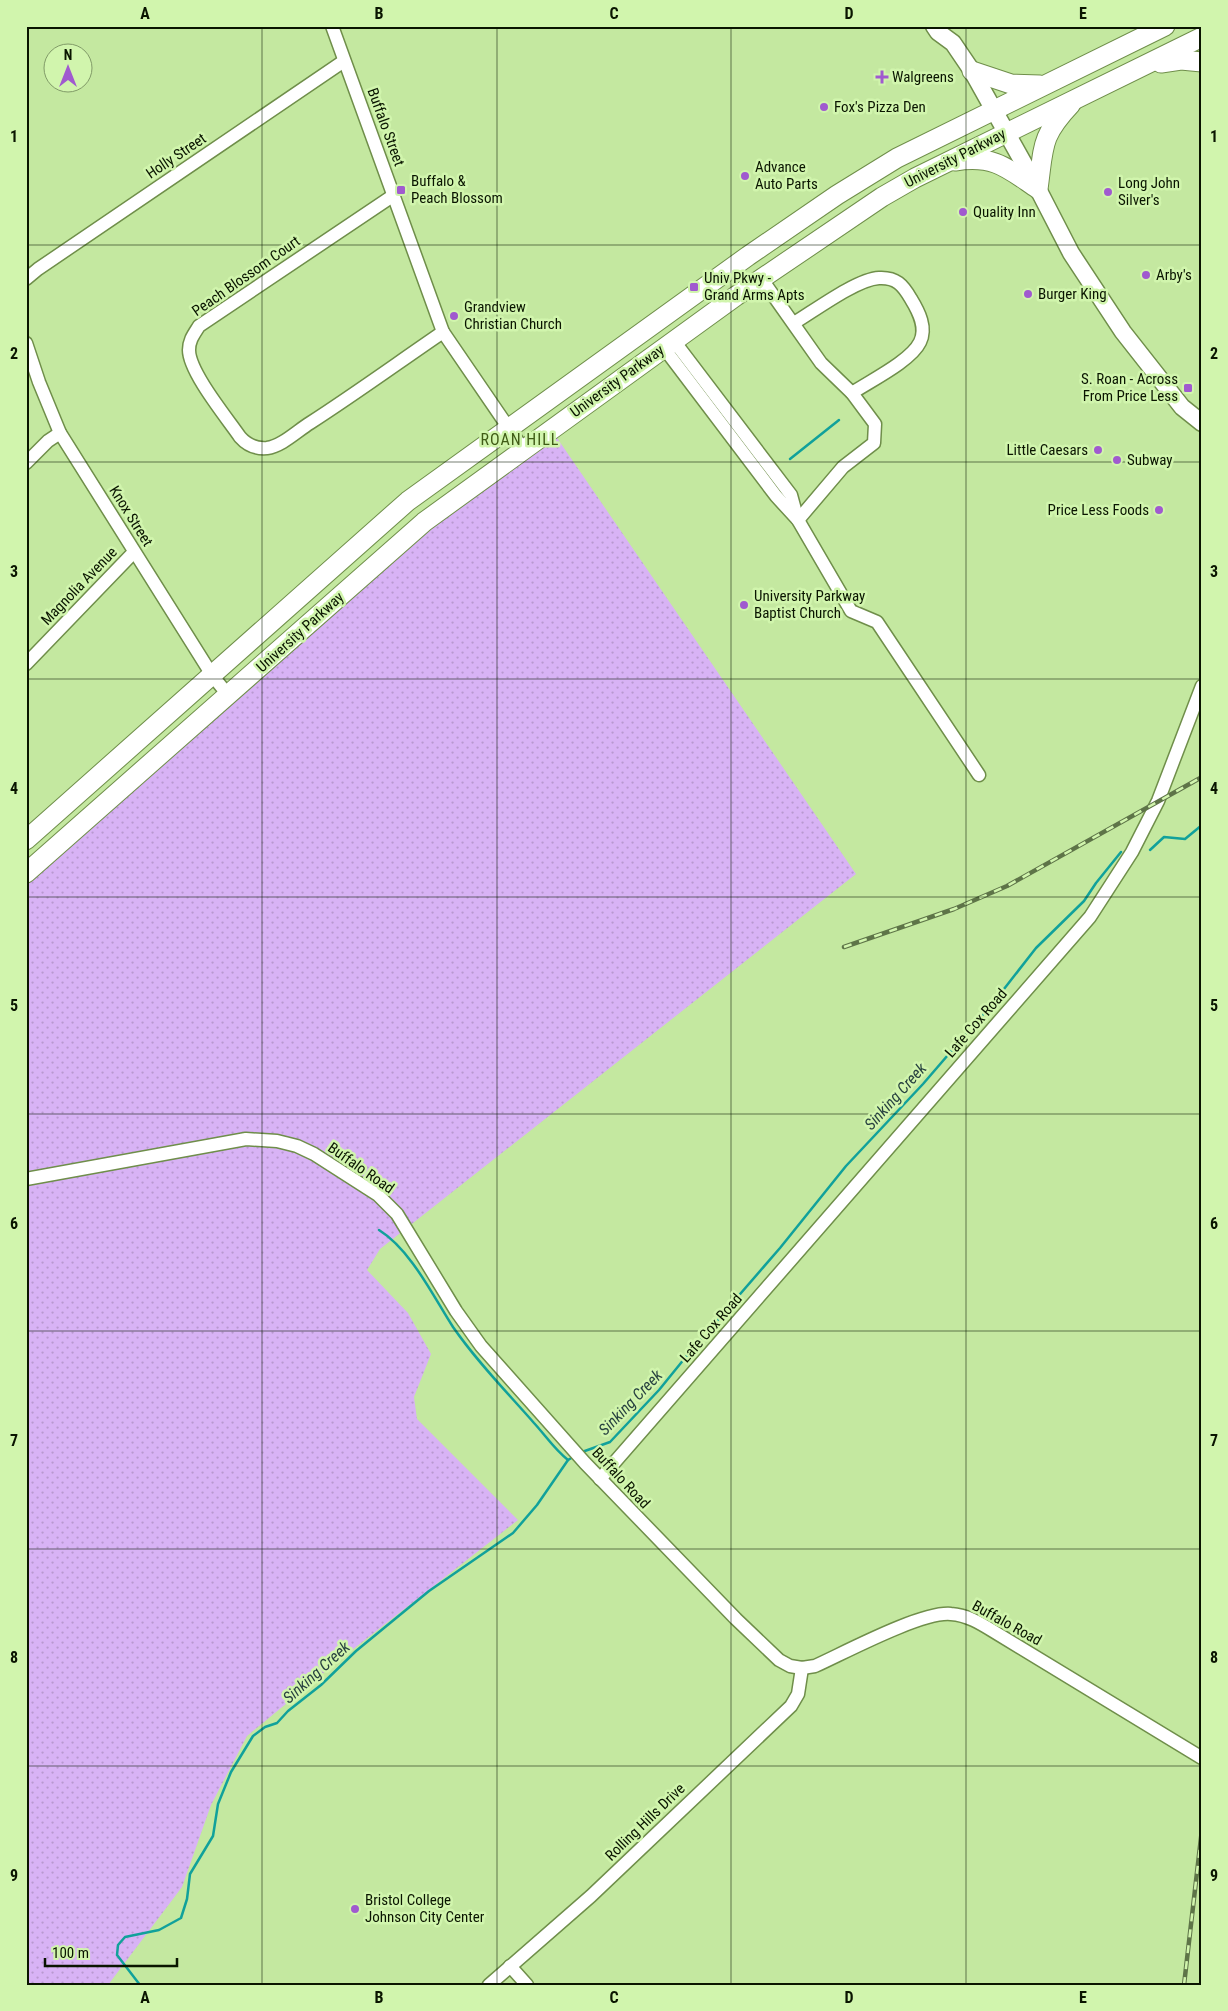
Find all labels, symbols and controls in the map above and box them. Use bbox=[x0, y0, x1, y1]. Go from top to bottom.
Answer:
text: A bbox=[140, 4, 150, 23]
text: B bbox=[375, 4, 384, 23]
text: C bbox=[609, 4, 619, 23]
text: D bbox=[844, 4, 854, 23]
text: E bbox=[1079, 4, 1087, 23]
north arrow bbox=[42, 42, 92, 92]
text: N bbox=[64, 47, 72, 63]
place label: Walgreens bbox=[892, 68, 954, 86]
marker: Walgreens bbox=[876, 71, 888, 83]
street label: Buffalo Street bbox=[364, 86, 408, 168]
place label: Fox's Pizza Den bbox=[834, 98, 926, 116]
marker: Fox's Pizza Den bbox=[818, 101, 830, 113]
street label: University Parkway bbox=[901, 125, 1009, 191]
text: 1 bbox=[10, 127, 18, 146]
text: 1 bbox=[1210, 127, 1218, 146]
street label: Holly Street bbox=[143, 129, 209, 183]
place label: Advance Auto Parts bbox=[755, 158, 818, 193]
marker: Advance Auto Parts bbox=[739, 170, 751, 182]
place label: Buffalo & Peach Blossom bbox=[411, 172, 503, 207]
place label: Long John Silver's bbox=[1118, 174, 1180, 209]
marker: Buffalo & Peach Blossom bbox=[395, 184, 407, 196]
marker: Long John Silver's bbox=[1102, 186, 1114, 198]
place label: Quality Inn bbox=[973, 203, 1036, 221]
marker: Quality Inn bbox=[957, 206, 969, 218]
street label: Peach Blossom Court bbox=[188, 232, 304, 320]
place label: Arby's bbox=[1156, 266, 1192, 284]
place label: Univ Pkwy - Grand Arms Apts bbox=[704, 269, 805, 304]
marker: Arby's bbox=[1140, 269, 1152, 281]
marker: Univ Pkwy - Grand Arms Apts bbox=[688, 281, 700, 293]
place label: Burger King bbox=[1038, 285, 1107, 303]
marker: Burger King bbox=[1022, 288, 1034, 300]
place label: Grandview Christian Church bbox=[464, 298, 562, 333]
marker: Grandview Christian Church bbox=[448, 310, 460, 322]
street label: University Parkway bbox=[567, 341, 667, 421]
text: 2 bbox=[10, 344, 18, 363]
text: 2 bbox=[1210, 344, 1218, 363]
place label: S. Roan - Across From Price Less bbox=[1081, 370, 1178, 405]
marker: S. Roan - Across From Price Less bbox=[1182, 382, 1194, 394]
district label: ROAN HILL bbox=[481, 430, 559, 449]
place label: Little Caesars bbox=[1006, 441, 1088, 459]
marker: Little Caesars bbox=[1092, 444, 1104, 456]
place label: Subway bbox=[1127, 451, 1173, 469]
marker: Subway bbox=[1111, 454, 1123, 466]
street label: Knox Street bbox=[105, 482, 157, 550]
place label: Price Less Foods bbox=[1048, 501, 1149, 519]
marker: Price Less Foods bbox=[1153, 504, 1165, 516]
street label: Magnolia Avenue bbox=[37, 543, 121, 629]
text: 3 bbox=[10, 562, 18, 581]
text: 3 bbox=[1210, 562, 1218, 581]
place label: University Parkway Baptist Church bbox=[754, 587, 865, 622]
street label: University Parkway bbox=[253, 588, 347, 676]
marker: University Parkway Baptist Church bbox=[738, 599, 750, 611]
text: 4 bbox=[10, 779, 18, 798]
text: 4 bbox=[1210, 779, 1218, 798]
street label: Lafe Cox Road bbox=[941, 985, 1011, 1061]
text: 5 bbox=[10, 996, 18, 1015]
text: 5 bbox=[1210, 996, 1218, 1015]
water label: Sinking Creek bbox=[860, 1058, 931, 1134]
street label: Buffalo Road bbox=[324, 1139, 398, 1197]
text: 6 bbox=[10, 1214, 18, 1233]
text: 6 bbox=[1210, 1214, 1218, 1233]
street label: Lafe Cox Road bbox=[676, 1290, 746, 1366]
water label: Sinking Creek bbox=[595, 1365, 667, 1439]
text: 7 bbox=[10, 1431, 18, 1450]
text: 7 bbox=[1210, 1431, 1218, 1450]
street label: Buffalo Road bbox=[588, 1444, 654, 1512]
street label: Buffalo Road bbox=[969, 1597, 1045, 1649]
water label: Sinking Creek bbox=[279, 1637, 354, 1707]
text: 8 bbox=[10, 1648, 18, 1667]
text: 8 bbox=[1210, 1648, 1218, 1667]
street label: Rolling Hills Drive bbox=[601, 1779, 689, 1865]
text: 9 bbox=[10, 1866, 18, 1885]
text: 9 bbox=[1210, 1866, 1218, 1885]
place label: Bristol College Johnson City Center bbox=[365, 1891, 485, 1926]
marker: Bristol College Johnson City Center bbox=[349, 1903, 361, 1915]
scale bar bbox=[45, 1936, 178, 1968]
text: 100 m bbox=[52, 1944, 89, 1962]
text: A bbox=[140, 1988, 150, 2007]
text: B bbox=[375, 1988, 384, 2007]
text: C bbox=[609, 1988, 619, 2007]
text: D bbox=[844, 1988, 854, 2007]
text: E bbox=[1079, 1988, 1087, 2007]

